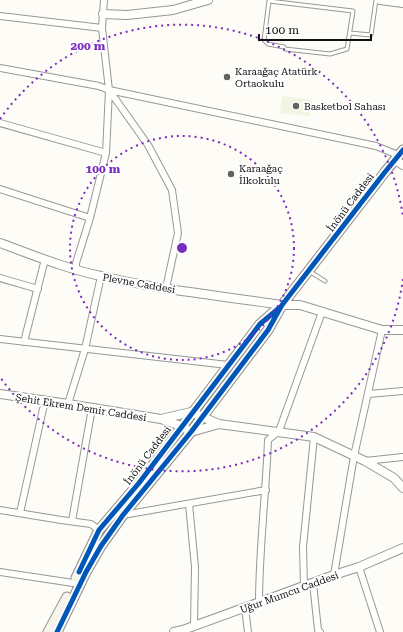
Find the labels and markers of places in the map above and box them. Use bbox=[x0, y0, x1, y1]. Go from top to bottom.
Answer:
place label: Karaağaç Atatürk Ortaokulu bbox=[235, 66, 318, 89]
marker: Karaağaç Atatürk Ortaokulu bbox=[222, 72, 232, 82]
marker: Basketbol Sahası bbox=[291, 101, 301, 111]
place label: Basketbol Sahası bbox=[304, 101, 386, 112]
place label: Karaağaç İlkokulu bbox=[239, 163, 283, 186]
marker: Karaağaç İlkokulu bbox=[226, 169, 236, 179]
centre of rings bbox=[175, 241, 189, 255]

